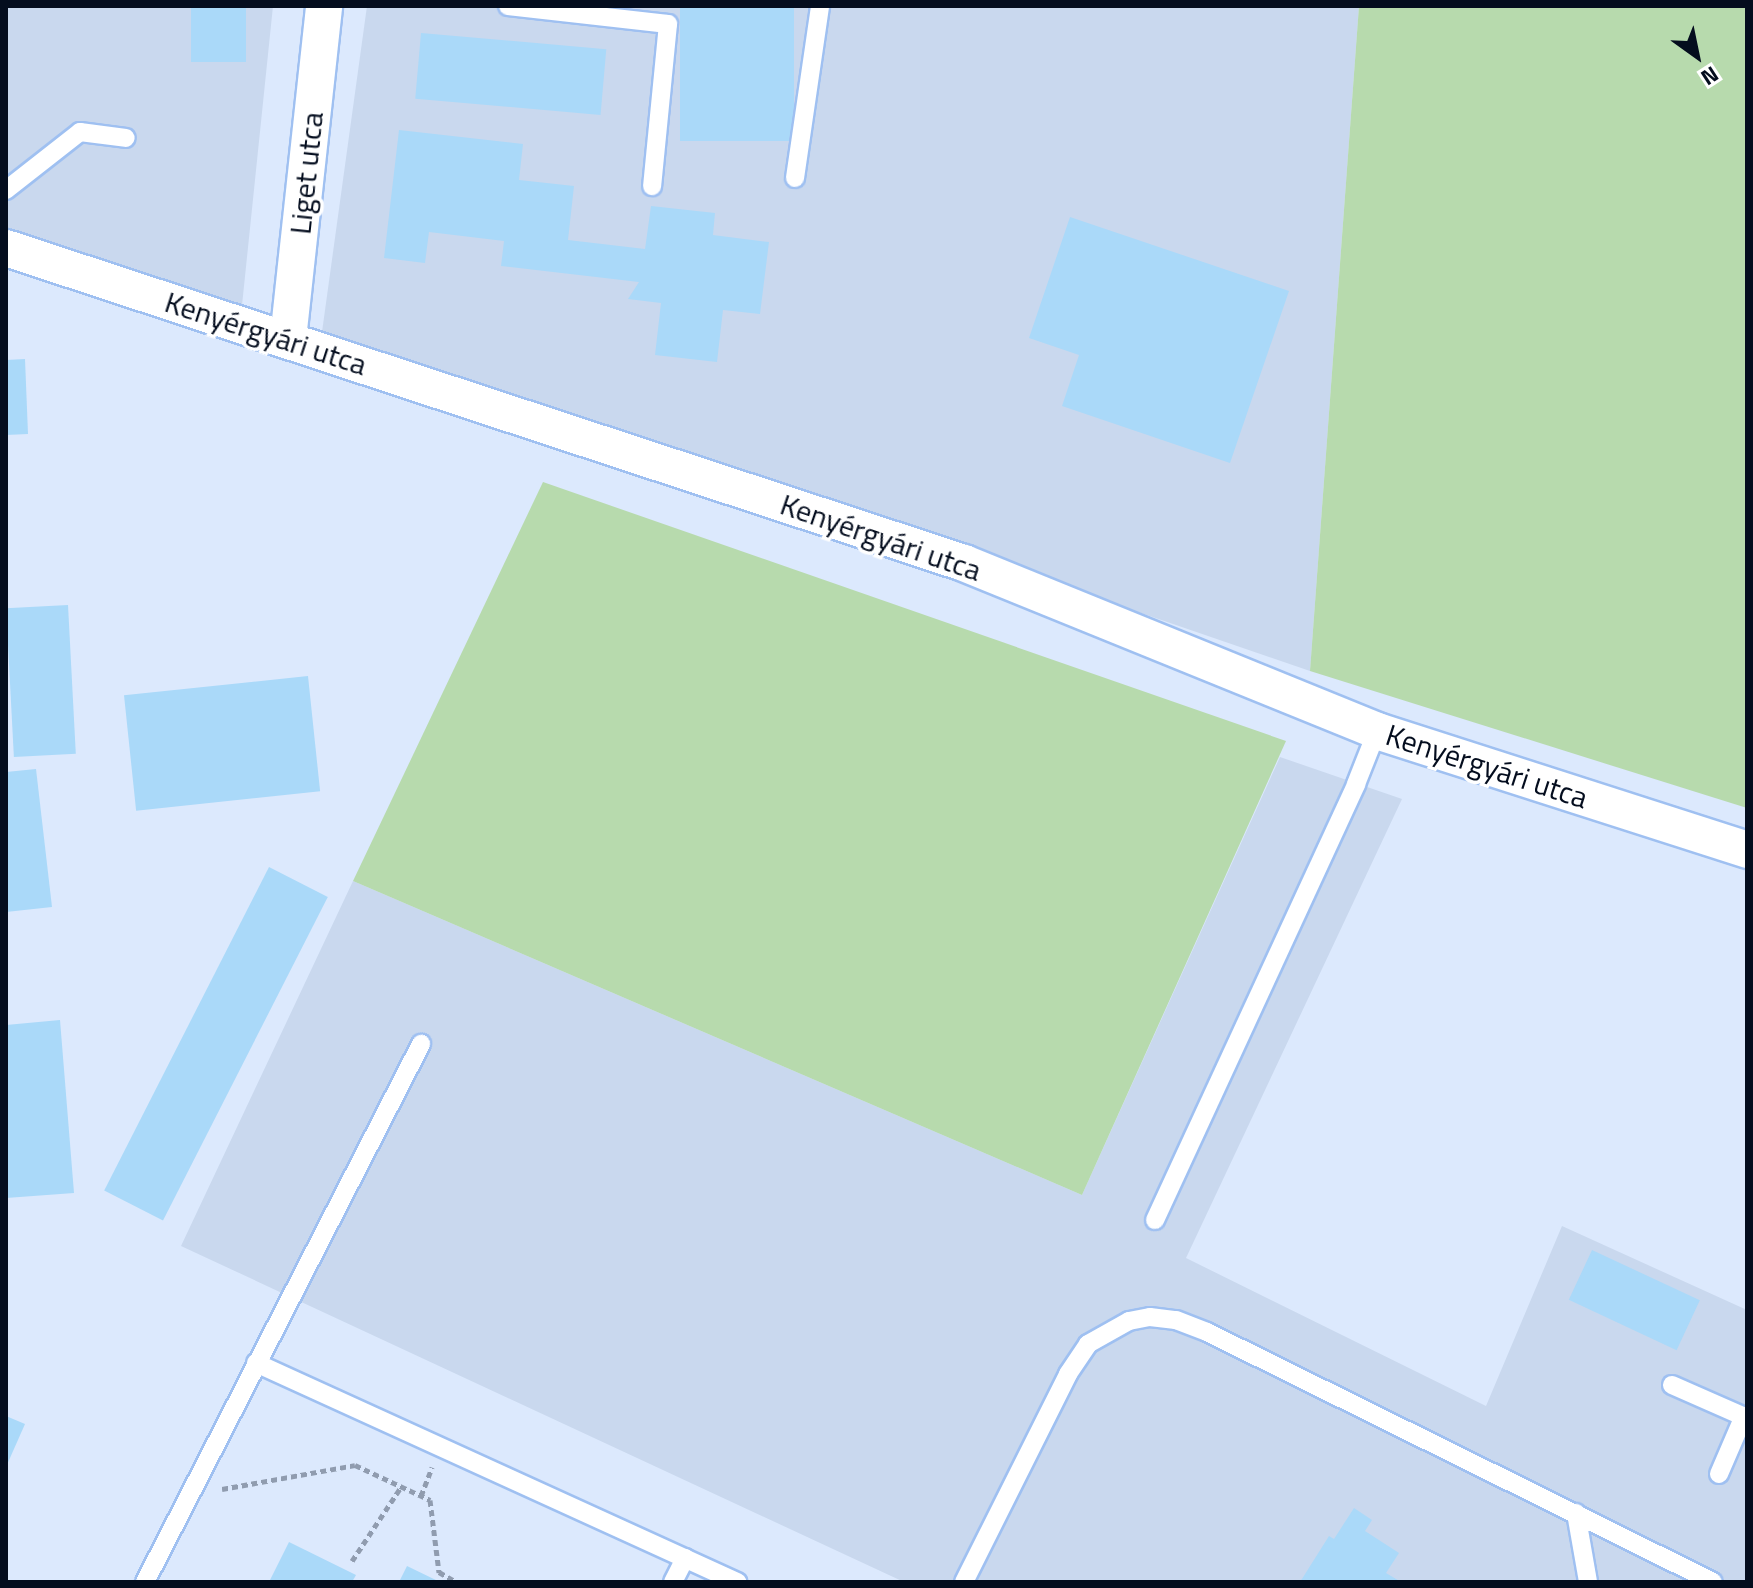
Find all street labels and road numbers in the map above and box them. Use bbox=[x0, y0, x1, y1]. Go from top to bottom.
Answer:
street label: Liget utca bbox=[282, 110, 330, 236]
street label: Kenyérgyári utca bbox=[161, 283, 371, 383]
street label: Kenyérgyári utca bbox=[776, 486, 986, 588]
street label: Kenyérgyári utca bbox=[1382, 716, 1592, 816]

